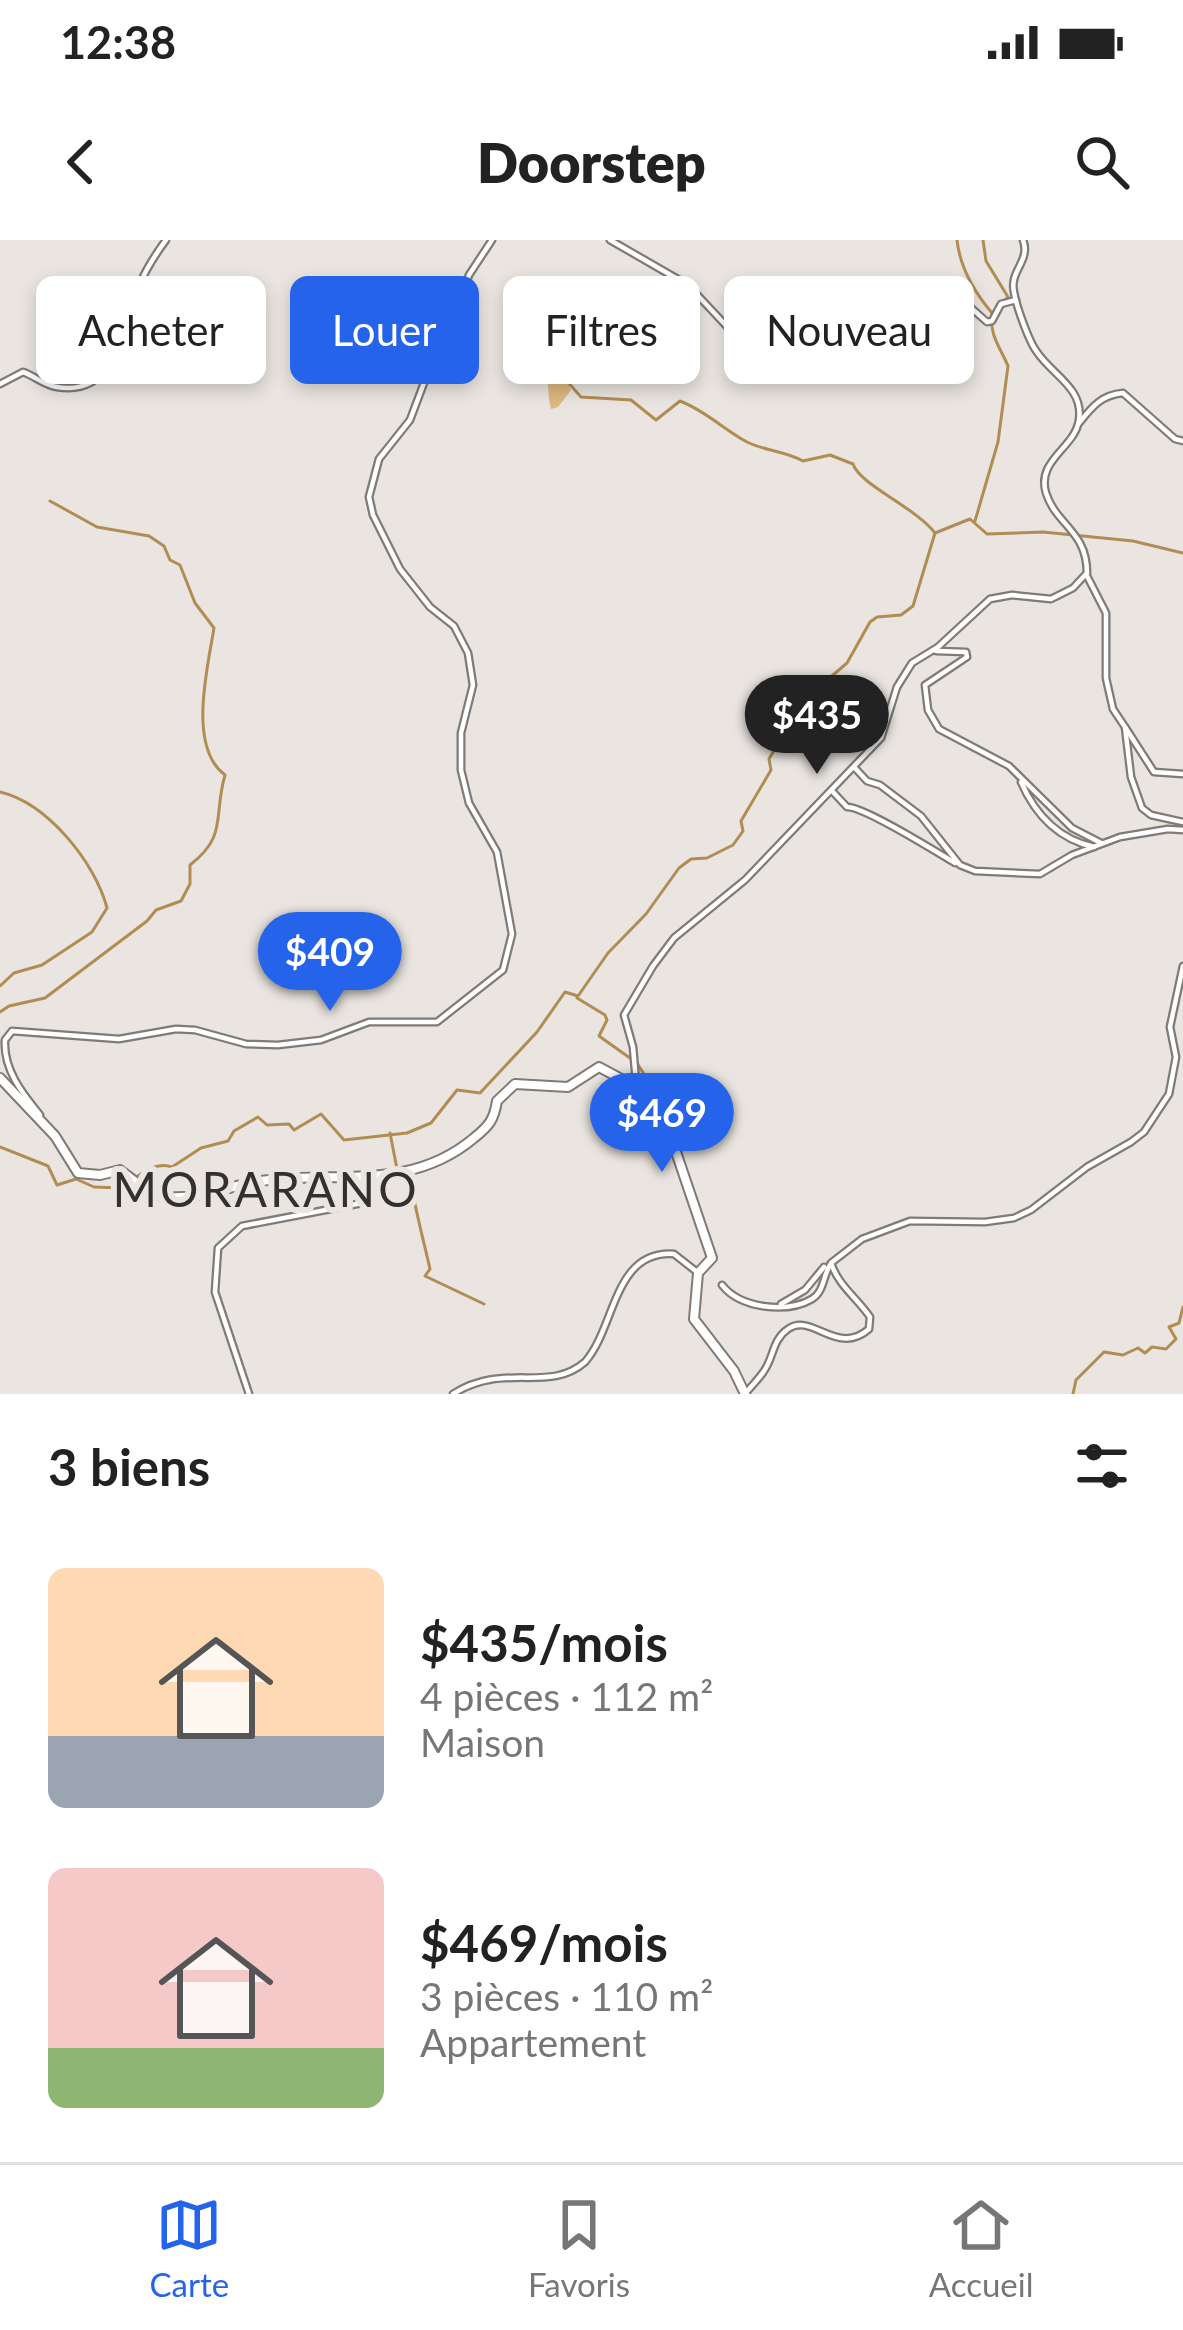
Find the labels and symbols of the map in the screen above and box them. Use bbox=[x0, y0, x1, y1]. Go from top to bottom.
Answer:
pin: $435 bbox=[746, 675, 888, 777]
pin: $409 bbox=[259, 912, 401, 1014]
pin: $469 bbox=[591, 1073, 733, 1175]
district label: MORARANO bbox=[112, 1160, 420, 1217]

